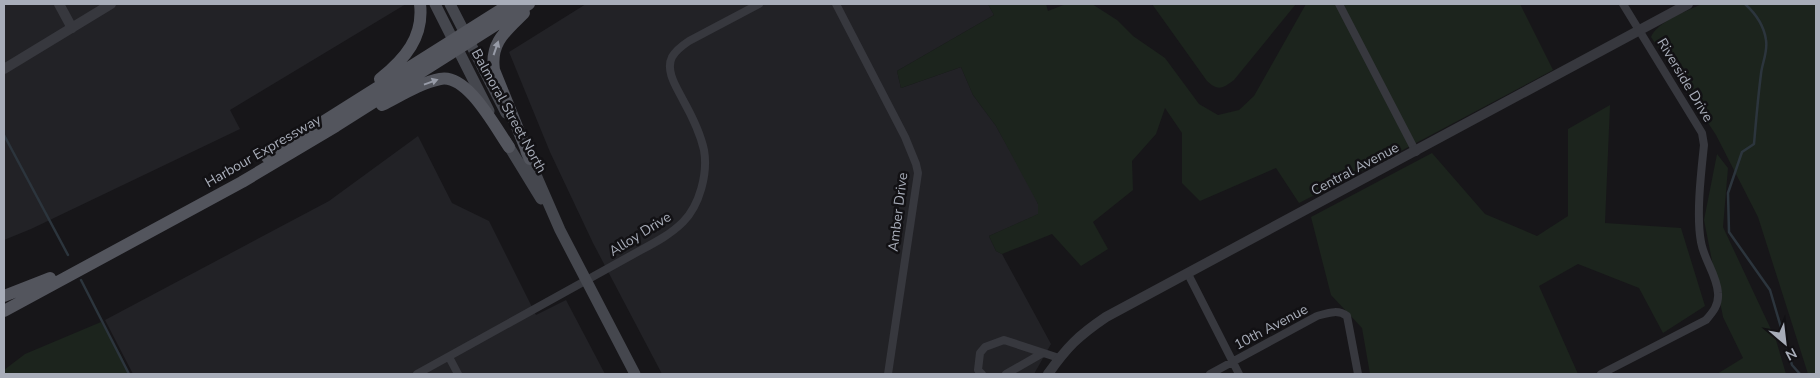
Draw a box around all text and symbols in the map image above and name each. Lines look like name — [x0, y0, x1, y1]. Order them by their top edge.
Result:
street label: Riverside Drive — [1653, 35, 1717, 125]
one-way arrow — [493, 41, 500, 56]
street label: Balmoral Street North — [467, 46, 551, 176]
one-way arrow — [424, 78, 439, 86]
street label: Harbour Expressway — [201, 110, 325, 192]
street label: Central Avenue — [1308, 138, 1402, 200]
street label: Amber Drive — [884, 171, 912, 253]
street label: Alloy Drive — [605, 207, 675, 261]
street label: 10th Avenue — [1231, 300, 1311, 354]
north arrow — [1760, 318, 1810, 368]
text: N — [1782, 343, 1800, 365]

